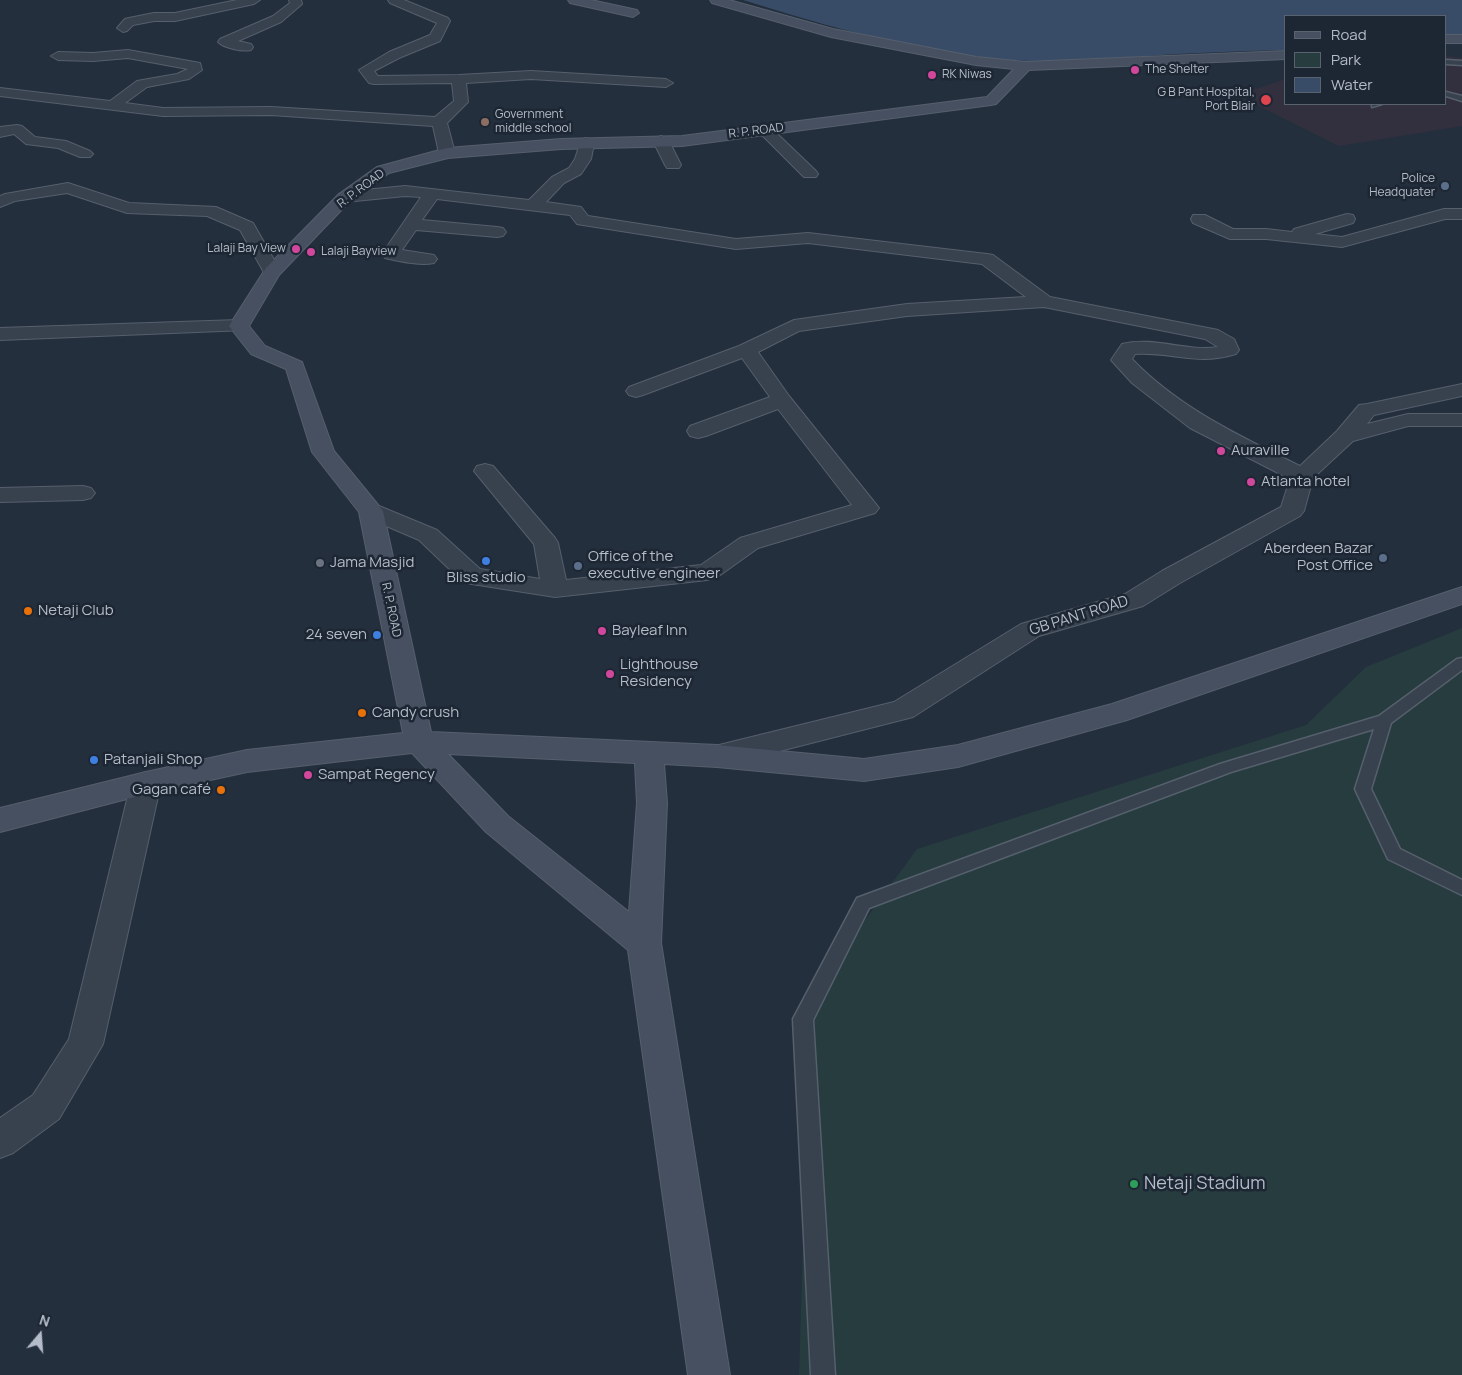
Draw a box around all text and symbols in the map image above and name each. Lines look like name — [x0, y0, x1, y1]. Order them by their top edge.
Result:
legend — [1284, 15, 1447, 105]
text: Road — [1331, 24, 1367, 45]
text: Park — [1331, 49, 1361, 70]
place label: The Shelter — [1145, 63, 1209, 77]
marker: The Shelter — [1129, 64, 1141, 76]
place label: RK Niwas — [942, 68, 992, 82]
marker: RK Niwas — [926, 69, 938, 81]
text: Water — [1331, 74, 1373, 95]
place label: G B Pant Hospital, Port Blair — [1157, 86, 1255, 114]
marker: G B Pant Hospital, Port Blair — [1259, 93, 1273, 107]
place label: Government middle school — [495, 108, 571, 136]
marker: Government middle school — [479, 116, 491, 128]
street label: R. P. ROAD — [728, 120, 784, 142]
street label: R. P. ROAD — [335, 167, 387, 211]
place label: Police Headquater — [1369, 172, 1435, 200]
marker: Police Headquater — [1439, 180, 1451, 192]
place label: Lalaji Bay View — [207, 242, 286, 256]
marker: Lalaji Bay View — [290, 243, 302, 255]
place label: Lalaji Bayview — [321, 245, 396, 259]
marker: Lalaji Bayview — [305, 246, 317, 258]
place label: Auraville — [1231, 442, 1289, 460]
marker: Auraville — [1215, 445, 1227, 457]
place label: Atlanta hotel — [1261, 473, 1350, 491]
marker: Atlanta hotel — [1245, 476, 1257, 488]
place label: Aberdeen Bazar Post Office — [1264, 540, 1373, 575]
place label: Office of the executive engineer — [588, 548, 720, 583]
marker: Aberdeen Bazar Post Office — [1377, 552, 1389, 564]
place label: Jama Masjid — [330, 554, 414, 572]
marker: Bliss studio — [480, 555, 492, 567]
marker: Jama Masjid — [314, 557, 326, 569]
marker: Office of the executive engineer — [572, 560, 584, 572]
place label: Bliss studio — [446, 569, 526, 587]
street label: R. P. ROAD — [378, 581, 404, 639]
street label: GB PANT ROAD — [1027, 592, 1131, 640]
place label: Netaji Club — [38, 602, 114, 620]
marker: Netaji Club — [22, 605, 34, 617]
place label: Bayleaf Inn — [612, 622, 687, 640]
marker: Bayleaf Inn — [596, 625, 608, 637]
place label: 24 seven — [306, 626, 367, 644]
marker: 24 seven — [371, 629, 383, 641]
place label: Lighthouse Residency — [620, 656, 698, 691]
marker: Lighthouse Residency — [604, 668, 616, 680]
place label: Candy crush — [372, 704, 459, 722]
marker: Candy crush — [356, 707, 368, 719]
place label: Patanjali Shop — [104, 751, 202, 769]
marker: Patanjali Shop — [88, 754, 100, 766]
place label: Sampat Regency — [318, 766, 435, 784]
marker: Sampat Regency — [302, 769, 314, 781]
place label: Gagan café — [132, 781, 211, 799]
marker: Gagan café — [215, 784, 227, 796]
place label: Netaji Stadium — [1144, 1173, 1265, 1195]
marker: Netaji Stadium — [1128, 1178, 1140, 1190]
north arrow — [15, 1310, 65, 1360]
text: N — [37, 1310, 53, 1331]

